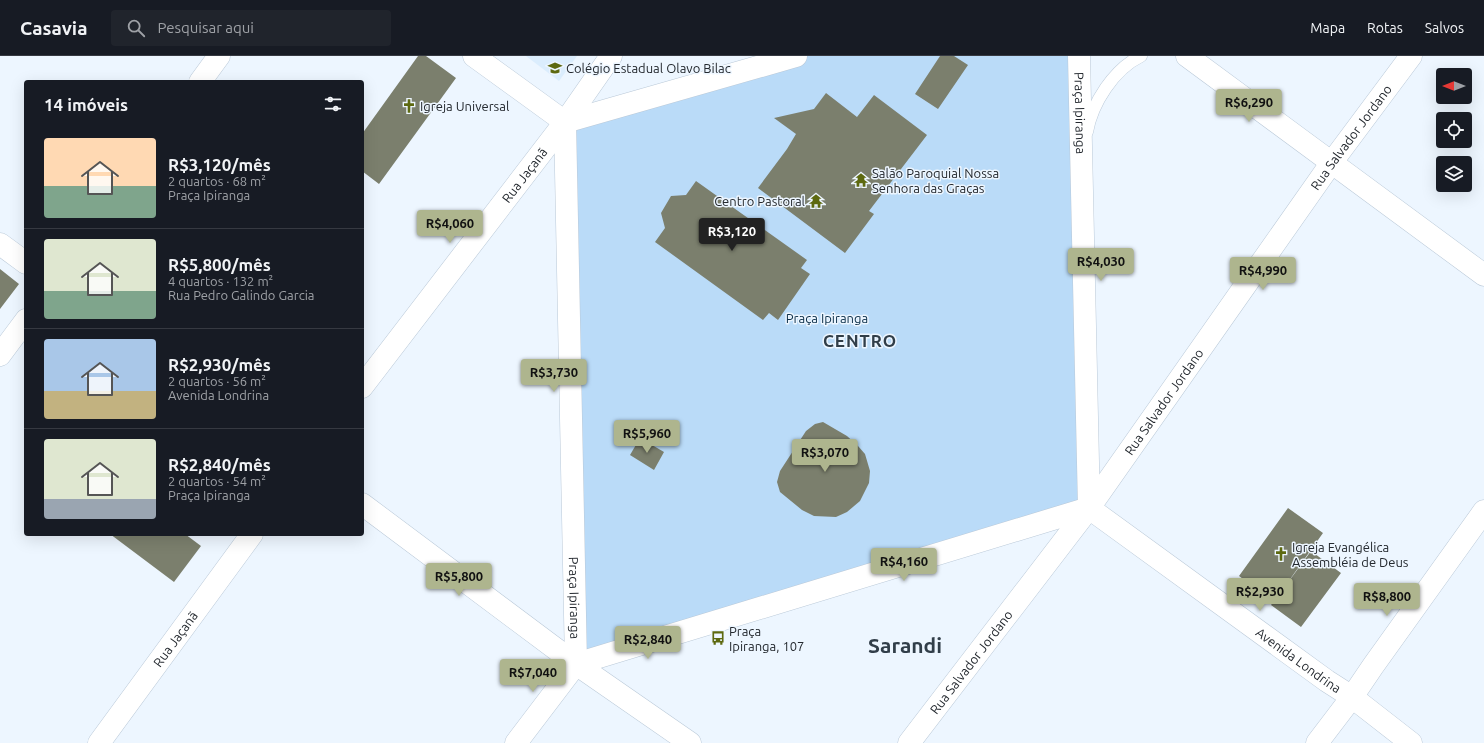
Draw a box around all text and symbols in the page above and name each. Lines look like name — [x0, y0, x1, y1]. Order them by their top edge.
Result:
search box — [111, 10, 391, 46]
text: Casavia — [20, 17, 87, 39]
icon: search — [125, 17, 147, 39]
text: Pesquisar aqui — [157, 19, 254, 36]
text: Mapa — [1310, 20, 1345, 36]
text: Rotas — [1367, 20, 1403, 36]
text: Salvos — [1425, 20, 1464, 36]
school or university icon: Colégio Estadual Olavo Bilac — [547, 60, 563, 76]
place label: Colégio Estadual Olavo Bilac — [566, 61, 731, 75]
north arrow — [1436, 68, 1472, 104]
map controls — [1436, 68, 1472, 192]
street label: Praça Ipiranga — [1072, 72, 1088, 154]
street label: Rua Salvador Jordano — [1308, 82, 1394, 192]
pin: R$6,290 — [1212, 89, 1286, 123]
icon: filters — [322, 93, 344, 115]
text: 14 imóveis — [44, 95, 128, 114]
text: R$6,290 — [1225, 95, 1273, 109]
church icon: Igreja Universal — [401, 98, 417, 114]
place label: Igreja Universal — [420, 99, 510, 113]
button: locate — [1436, 112, 1472, 148]
street label: Rua Jaçanã — [499, 145, 550, 205]
icon: home — [76, 154, 124, 202]
text: R$3,120/mês — [168, 155, 271, 174]
button: layers — [1436, 156, 1472, 192]
place label: Salão Paroquial Nossa Senhora das Graças — [872, 166, 999, 195]
temple icon: Salão Paroquial Nossa Senhora das Graças — [853, 172, 869, 188]
text: 2 quartos · 68 m² — [168, 174, 266, 188]
text: Praça Ipiranga — [168, 188, 250, 202]
temple icon: Centro Pastoral — [808, 193, 824, 209]
place label: Centro Pastoral — [714, 194, 806, 208]
pin: R$4,060 — [413, 210, 487, 244]
text: R$4,060 — [426, 216, 474, 230]
pin: R$3,120 — [695, 218, 769, 252]
text: R$3,120 — [708, 224, 756, 238]
pin: R$4,030 — [1064, 248, 1138, 282]
text: R$4,030 — [1077, 254, 1125, 268]
icon: home — [76, 255, 124, 303]
text: R$5,800/mês — [168, 255, 271, 274]
pin: R$4,990 — [1226, 257, 1300, 291]
text: R$4,990 — [1239, 263, 1287, 277]
text: 4 quartos · 132 m² — [168, 274, 273, 288]
text: Rua Pedro Galindo Garcia — [168, 288, 315, 302]
park label: Praça Ipiranga — [786, 311, 868, 325]
district label: CENTRO — [823, 331, 897, 350]
street label: Rua Salvador Jordano — [1122, 346, 1206, 457]
icon: home — [76, 355, 124, 403]
text: R$2,930/mês — [168, 355, 271, 374]
pin: R$3,730 — [517, 359, 591, 393]
text: R$3,730 — [530, 365, 578, 379]
text: 2 quartos · 56 m² — [168, 374, 266, 388]
text: Avenida Londrina — [168, 388, 269, 402]
pin: R$5,960 — [610, 420, 684, 454]
text: R$5,960 — [623, 426, 671, 440]
pin: R$3,070 — [788, 439, 862, 473]
text: R$3,070 — [801, 445, 849, 459]
icon: home — [76, 455, 124, 503]
text: R$2,840/mês — [168, 455, 271, 474]
text: 2 quartos · 54 m² — [168, 474, 266, 488]
text: Praça Ipiranga — [168, 488, 250, 502]
place label: Igreja Evangélica Assembléia de Deus — [1292, 540, 1409, 569]
church icon: Igreja Evangélica Assembléia de Deus — [1273, 546, 1289, 562]
pin: R$4,160 — [867, 548, 941, 582]
text: R$4,160 — [880, 554, 928, 568]
street label: Praça Ipiranga — [567, 557, 582, 639]
pin: R$5,800 — [422, 563, 496, 597]
text: R$5,800 — [435, 569, 483, 583]
pin: R$2,930 — [1223, 578, 1297, 612]
pin: R$8,800 — [1350, 583, 1424, 617]
text: R$2,930 — [1236, 584, 1284, 598]
text: R$8,800 — [1363, 589, 1411, 603]
street label: Rua Jaçanã — [150, 608, 200, 669]
street label: Rua Salvador Jordano — [927, 608, 1015, 717]
place label: Praça Ipiranga, 107 — [729, 624, 804, 654]
street label: Avenida Londrina — [1253, 625, 1344, 695]
pin: R$2,840 — [611, 626, 685, 660]
bus stop icon: Praça Ipiranga, 107 — [710, 630, 726, 646]
text: R$2,840 — [624, 632, 672, 646]
district label: Sarandi — [868, 633, 942, 657]
pin: R$7,040 — [496, 659, 570, 693]
text: R$7,040 — [509, 665, 557, 679]

